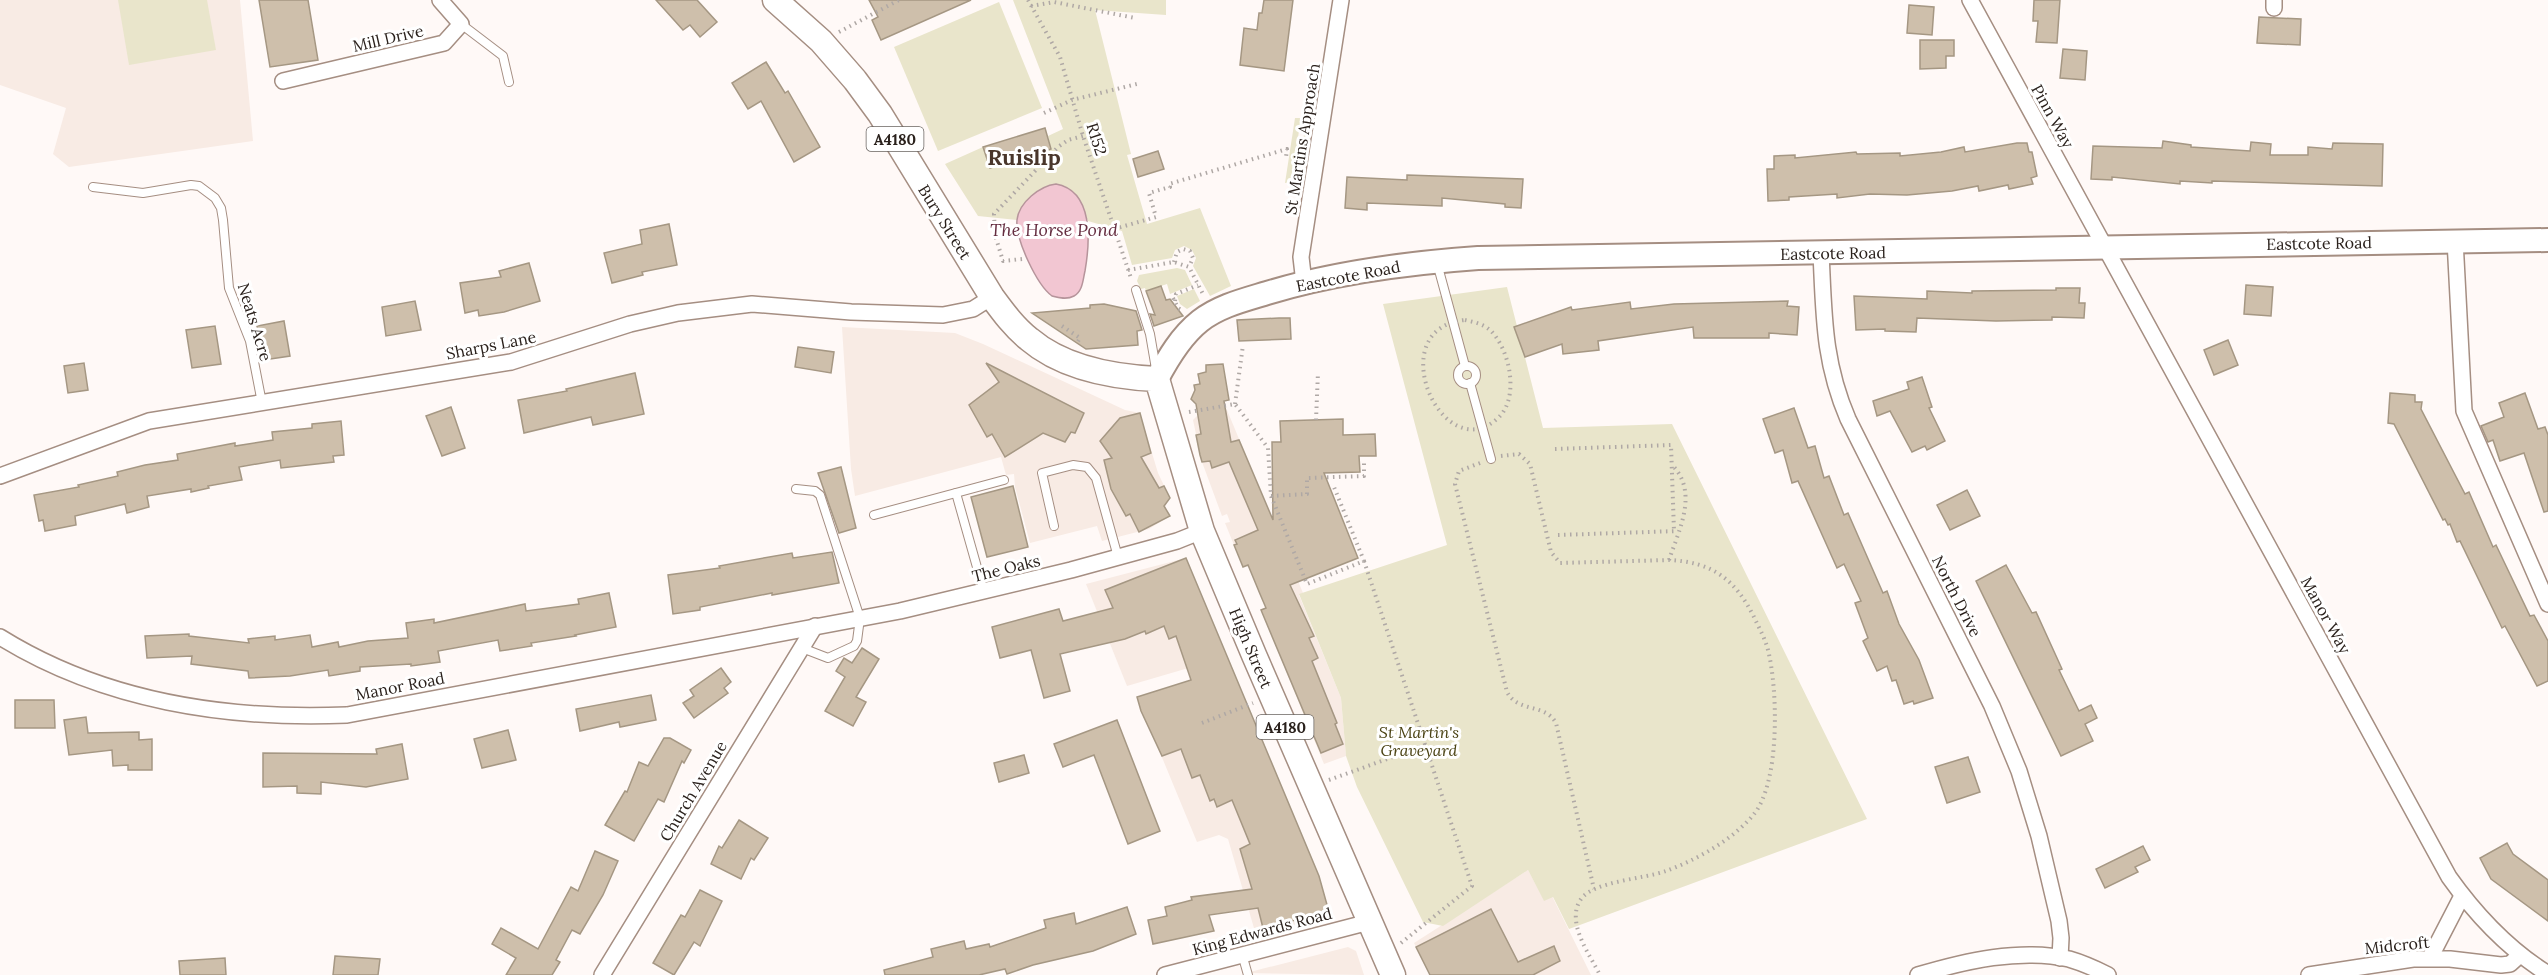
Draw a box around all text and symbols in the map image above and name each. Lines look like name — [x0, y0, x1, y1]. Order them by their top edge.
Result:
street label: Mill Drive — [351, 20, 426, 56]
street label: St Martins Approach — [1280, 61, 1324, 216]
street label: Pinn Way — [2027, 81, 2079, 152]
street label: R152 — [1082, 120, 1112, 158]
road number: A4180 — [866, 127, 924, 151]
district label: Ruislip — [987, 143, 1061, 171]
street label: Bury Street — [914, 181, 976, 264]
water label: The Horse Pond — [990, 218, 1118, 241]
street label: Eastcote Road — [2266, 232, 2372, 254]
street label: Eastcote Road — [1780, 242, 1886, 264]
street label: Eastcote Road — [1294, 256, 1402, 296]
street label: Neats Acre — [234, 281, 276, 364]
street label: Sharps Lane — [444, 326, 538, 364]
street label: The Oaks — [970, 550, 1042, 586]
street label: North Drive — [1928, 552, 1986, 640]
street label: Manor Way — [2297, 573, 2356, 657]
street label: High Street — [1225, 605, 1277, 692]
street label: Manor Road — [354, 667, 447, 704]
road number: A4180 — [1256, 715, 1314, 739]
park label: St Martin's Graveyard — [1379, 722, 1459, 760]
street label: Church Avenue — [655, 737, 731, 845]
street label: King Edwards Road — [1190, 903, 1334, 959]
street label: Midcroft — [2364, 932, 2431, 958]

